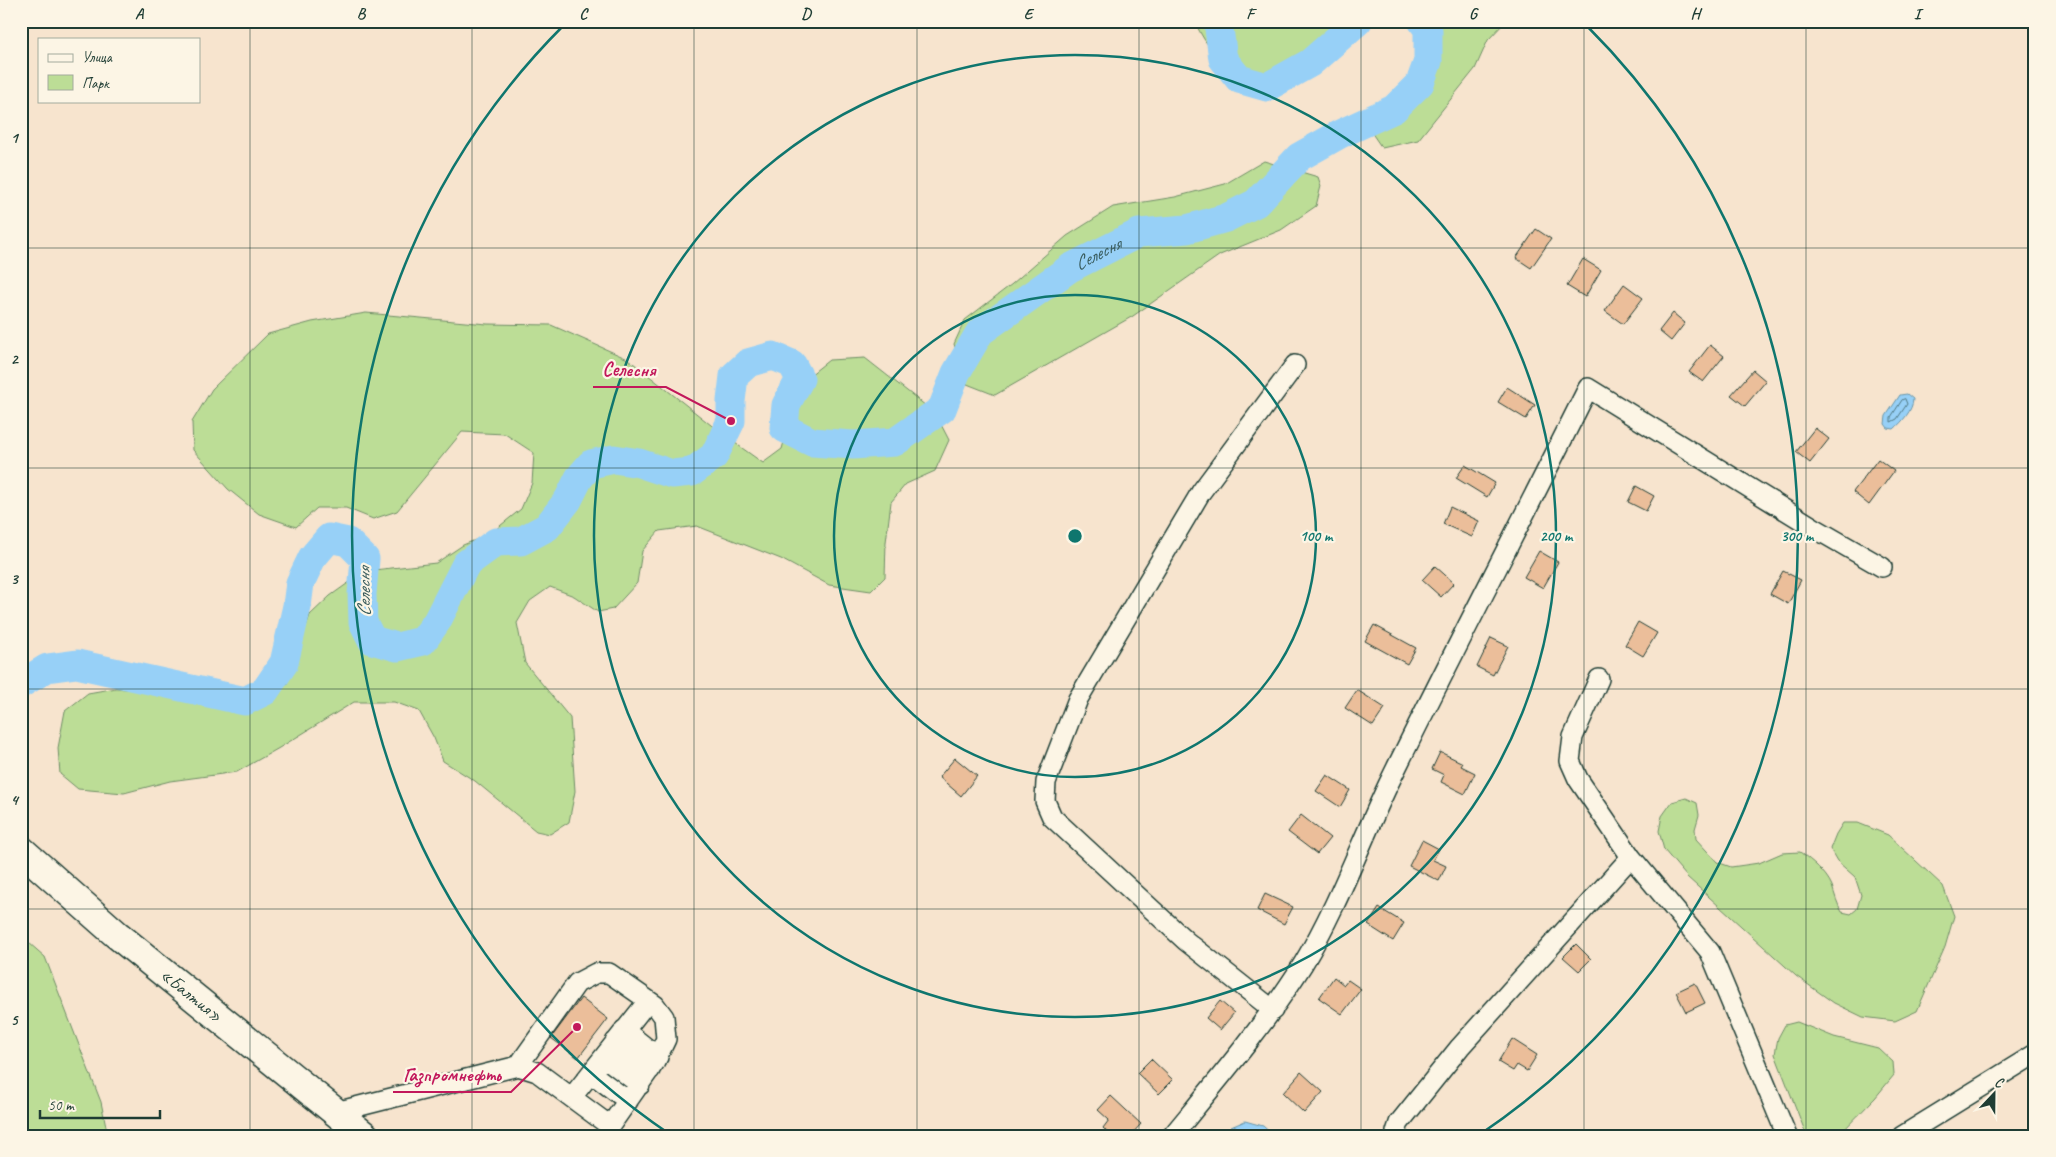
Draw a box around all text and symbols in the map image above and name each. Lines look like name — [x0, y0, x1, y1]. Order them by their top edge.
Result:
text: A — [135, 4, 145, 24]
text: B — [357, 4, 367, 24]
text: C — [579, 4, 589, 24]
text: D — [801, 4, 812, 24]
text: E — [1024, 4, 1035, 24]
text: F — [1246, 4, 1257, 24]
text: G — [1469, 4, 1479, 24]
text: H — [1690, 4, 1702, 24]
text: I — [1914, 4, 1924, 24]
legend — [38, 38, 200, 102]
text: Улица — [82, 48, 113, 67]
text: Парк — [82, 74, 110, 93]
text: 1 — [10, 128, 19, 148]
water label: Селесня — [1070, 231, 1128, 276]
text: 2 — [10, 349, 19, 369]
callout: Селесня — [593, 353, 666, 387]
text: Селесня — [602, 358, 657, 382]
centre of rings — [1066, 527, 1084, 545]
text: 100 m — [1300, 527, 1334, 546]
text: 200 m — [1540, 527, 1574, 546]
text: 300 m — [1781, 527, 1815, 546]
water label: Селесня — [352, 564, 376, 617]
text: 3 — [10, 569, 19, 589]
text: 4 — [10, 790, 19, 810]
street label: «Балтия» — [156, 964, 227, 1027]
text: 5 — [11, 1010, 20, 1030]
callout: Газпромнефть — [393, 1058, 511, 1092]
text: Газпромнефть — [403, 1063, 502, 1088]
north arrow — [1968, 1070, 2018, 1120]
text: С — [1992, 1073, 2007, 1092]
scale bar — [40, 1087, 160, 1119]
text: 50 m — [48, 1096, 75, 1115]

